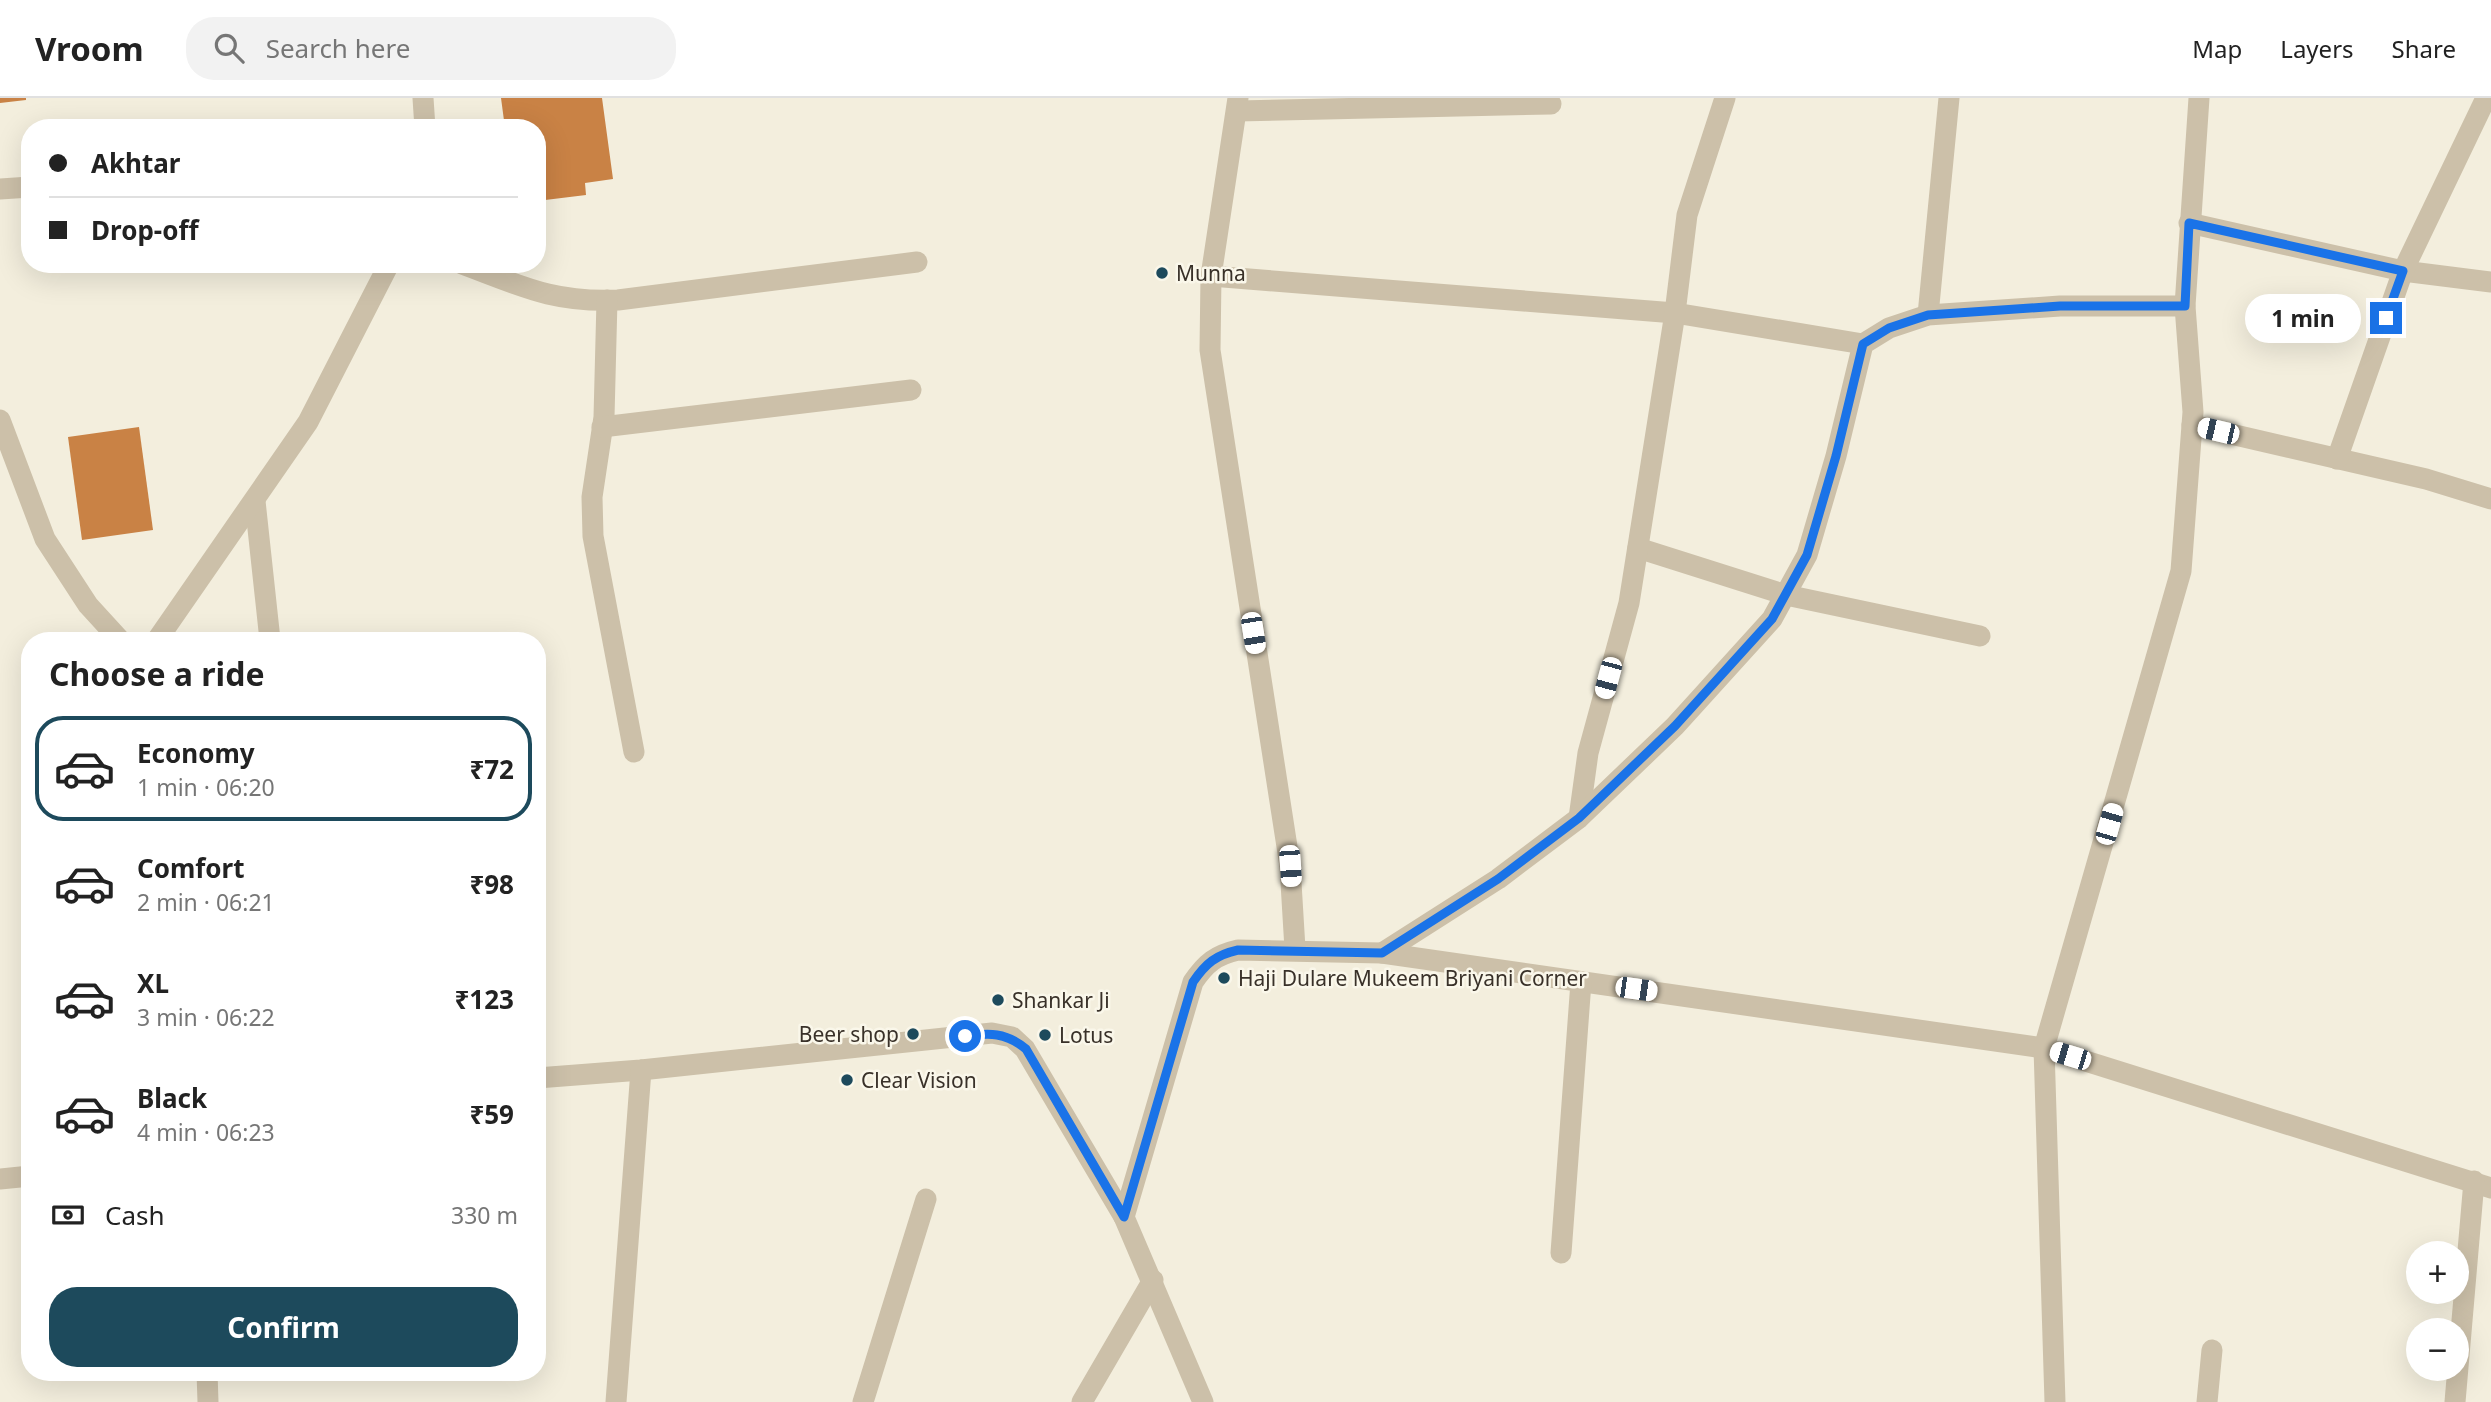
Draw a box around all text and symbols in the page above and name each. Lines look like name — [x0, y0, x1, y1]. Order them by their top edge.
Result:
search box — [186, 17, 676, 80]
text: Vroom — [35, 26, 144, 71]
icon: search — [210, 29, 248, 67]
text: Search here — [266, 30, 410, 66]
text: Map — [2192, 32, 2242, 65]
text: Layers — [2280, 32, 2354, 65]
text: Share — [2392, 32, 2456, 65]
text: Akhtar — [91, 145, 181, 181]
text: Drop-off — [91, 212, 198, 248]
place label: Munna — [1176, 259, 1246, 287]
marker: Munna — [1154, 265, 1170, 281]
callout: 1 min — [2246, 294, 2362, 342]
text: 1 min — [2271, 302, 2335, 334]
route end — [2370, 302, 2402, 334]
car — [2196, 416, 2241, 446]
car — [1240, 611, 1267, 655]
text: Choose a ride — [49, 652, 265, 695]
car — [1593, 655, 1624, 701]
text: Economy — [137, 735, 255, 771]
icon: car — [53, 737, 116, 800]
text: ₹72 — [469, 751, 514, 787]
text: 1 min · 06:20 — [137, 771, 275, 803]
car — [2094, 801, 2125, 847]
car — [1279, 844, 1302, 888]
text: Comfort — [137, 850, 245, 886]
icon: car — [53, 852, 116, 915]
text: ₹98 — [469, 866, 514, 902]
text: 2 min · 06:21 — [137, 886, 275, 918]
place label: Haji Dulare Mukeem Briyani Corner — [1238, 964, 1587, 992]
text: XL — [137, 965, 169, 1001]
icon: car — [53, 967, 116, 1030]
marker: Haji Dulare Mukeem Briyani Corner — [1216, 970, 1232, 986]
car — [1614, 976, 1659, 1002]
text: ₹123 — [455, 981, 514, 1017]
place label: Shankar Ji — [1012, 986, 1110, 1014]
marker: Shankar Ji — [990, 992, 1006, 1008]
text: 3 min · 06:22 — [137, 1001, 275, 1033]
place label: Beer shop — [799, 1020, 899, 1048]
route start — [949, 1020, 981, 1052]
place label: Lotus — [1059, 1021, 1113, 1049]
marker: Beer shop — [905, 1026, 921, 1042]
marker: Lotus — [1037, 1027, 1053, 1043]
car — [2047, 1040, 2094, 1072]
place label: Clear Vision — [861, 1066, 977, 1094]
marker: Clear Vision — [839, 1072, 855, 1088]
text: Black — [137, 1080, 207, 1116]
icon: car — [53, 1082, 116, 1145]
text: ₹59 — [469, 1096, 514, 1132]
text: 4 min · 06:23 — [137, 1116, 275, 1148]
icon: cash — [49, 1196, 87, 1234]
text: Cash — [105, 1197, 165, 1233]
text: 330 m — [451, 1199, 518, 1231]
map controls — [2406, 1241, 2469, 1381]
button: + — [2406, 1241, 2469, 1304]
button: Confirm — [49, 1287, 518, 1367]
button: − — [2406, 1318, 2469, 1381]

